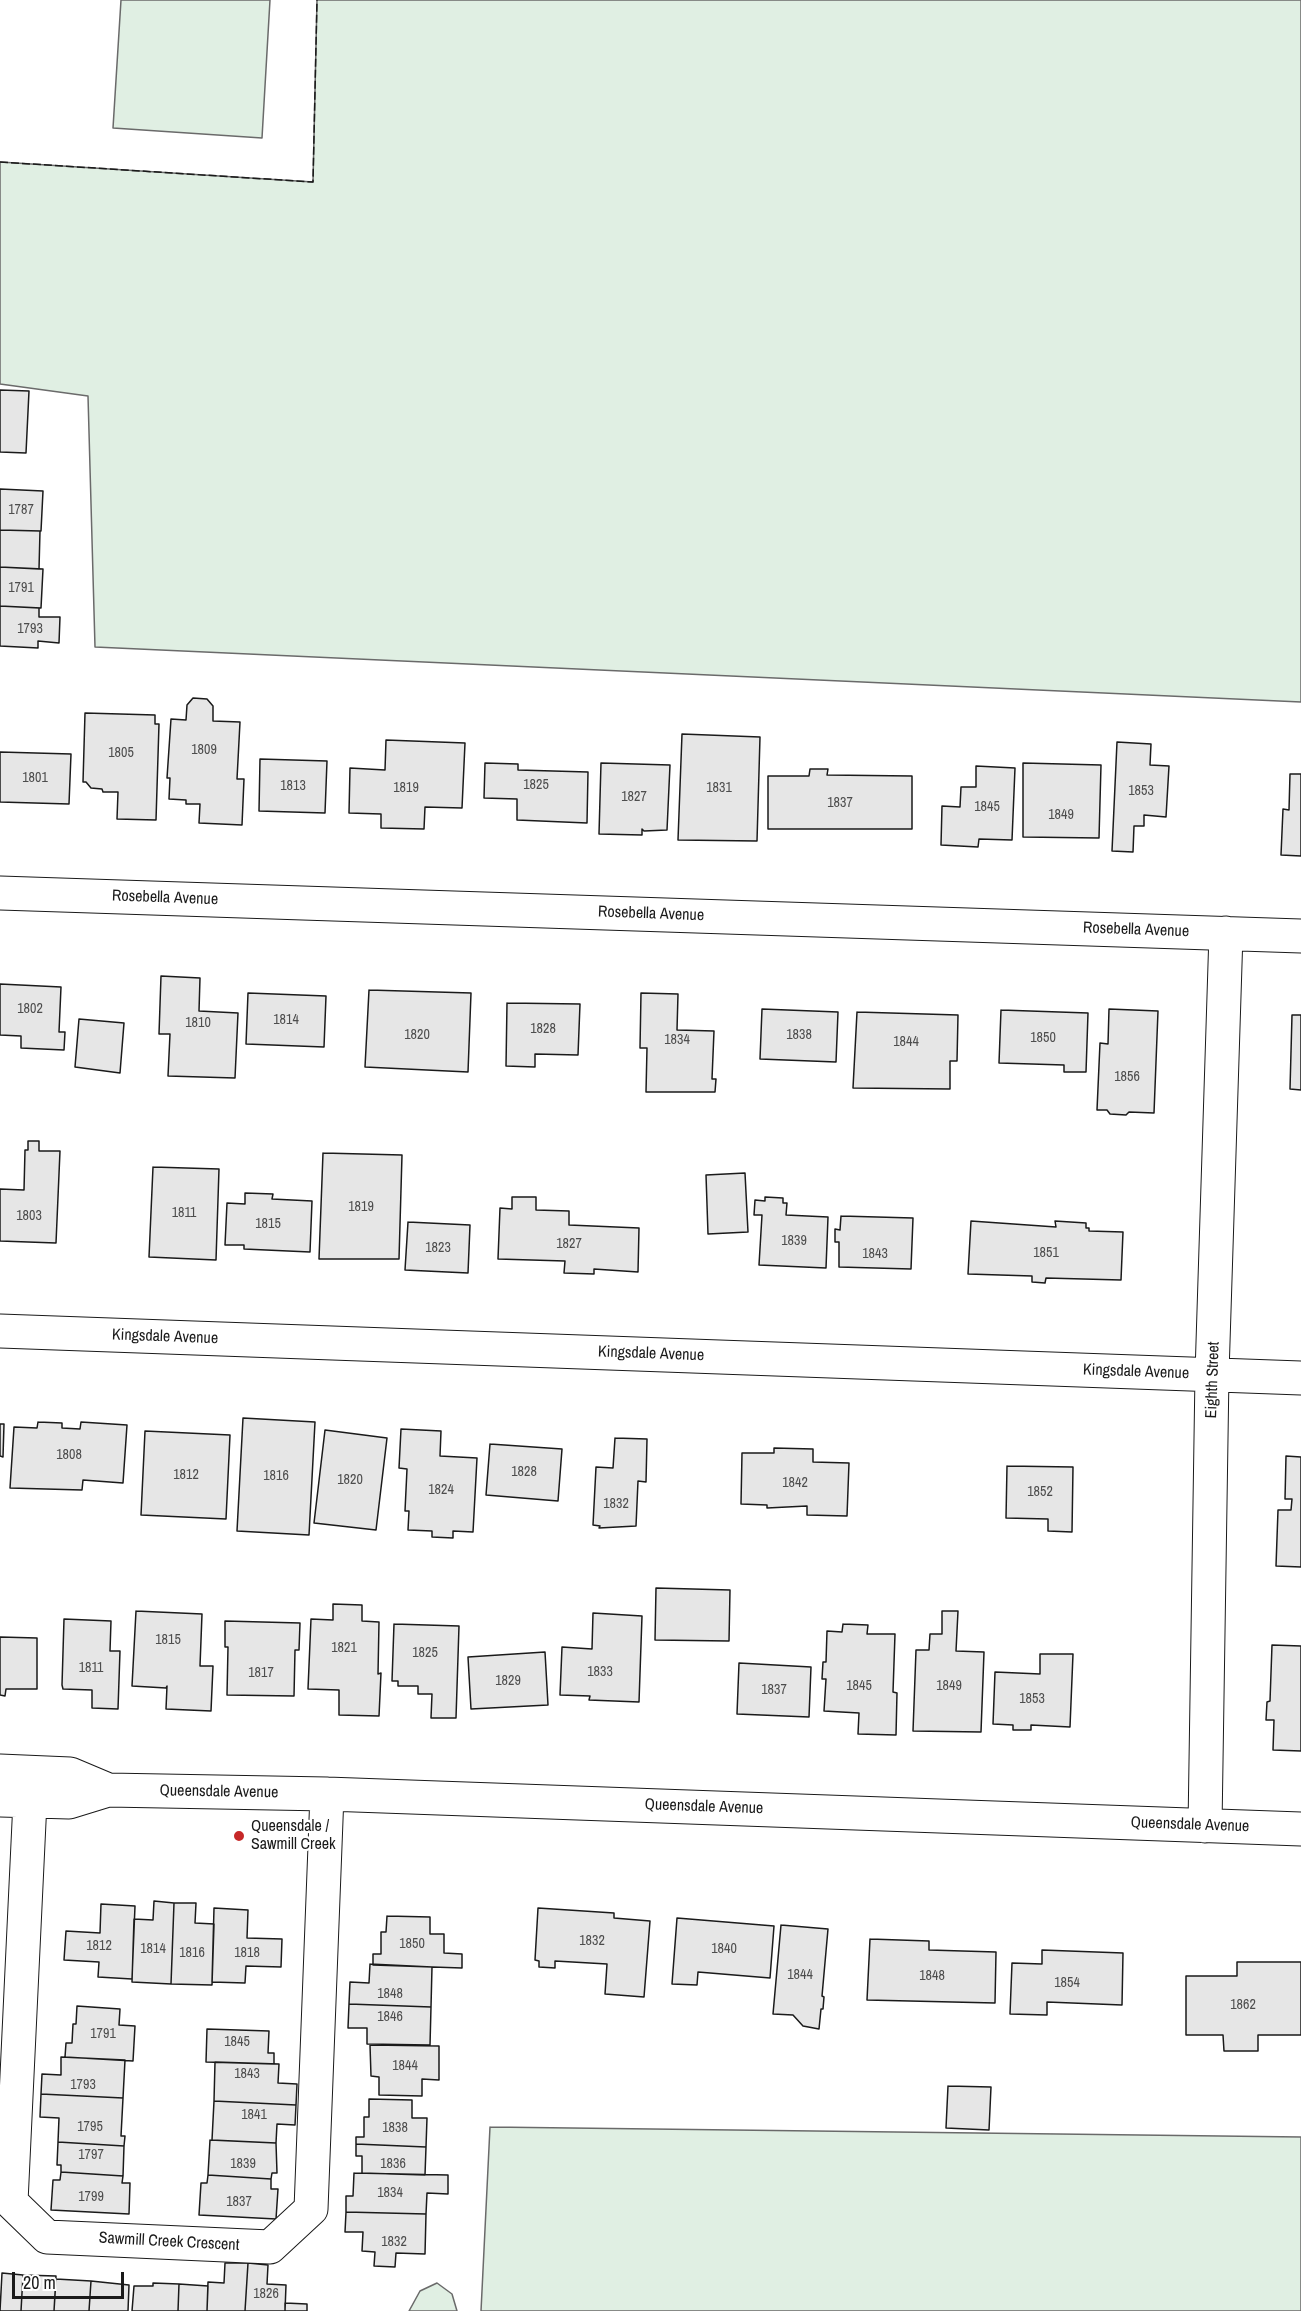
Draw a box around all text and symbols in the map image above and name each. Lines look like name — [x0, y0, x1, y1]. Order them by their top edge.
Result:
house number: 1787 — [8, 502, 34, 518]
house number: 1791 — [8, 580, 34, 596]
house number: 1793 — [17, 621, 43, 637]
house number: 1809 — [191, 742, 217, 758]
house number: 1805 — [108, 745, 134, 761]
house number: 1801 — [22, 770, 48, 786]
house number: 1825 — [523, 777, 549, 793]
house number: 1813 — [280, 778, 306, 794]
house number: 1819 — [393, 780, 419, 796]
house number: 1831 — [706, 780, 732, 796]
house number: 1853 — [1128, 783, 1154, 799]
house number: 1827 — [621, 789, 647, 805]
house number: 1837 — [827, 795, 853, 811]
house number: 1845 — [974, 799, 1000, 815]
house number: 1849 — [1048, 807, 1074, 823]
street label: Rosebella Avenue — [112, 887, 218, 909]
street label: Rosebella Avenue — [598, 903, 704, 925]
street label: Rosebella Avenue — [1083, 919, 1189, 941]
house number: 1802 — [17, 1001, 43, 1017]
house number: 1814 — [273, 1012, 299, 1028]
house number: 1810 — [185, 1015, 211, 1031]
house number: 1828 — [530, 1021, 556, 1037]
house number: 1820 — [404, 1027, 430, 1043]
house number: 1838 — [786, 1027, 812, 1043]
house number: 1850 — [1030, 1030, 1056, 1046]
house number: 1834 — [664, 1032, 690, 1048]
house number: 1844 — [893, 1034, 919, 1050]
house number: 1856 — [1114, 1069, 1140, 1085]
house number: 1819 — [348, 1199, 374, 1215]
house number: 1811 — [172, 1205, 196, 1221]
house number: 1803 — [16, 1208, 42, 1224]
house number: 1815 — [255, 1216, 281, 1232]
house number: 1839 — [781, 1233, 807, 1249]
house number: 1827 — [556, 1236, 582, 1252]
house number: 1823 — [425, 1240, 451, 1256]
house number: 1851 — [1033, 1245, 1059, 1261]
house number: 1843 — [862, 1246, 888, 1262]
street label: Kingsdale Avenue — [112, 1326, 218, 1348]
street label: Eighth Street — [1202, 1341, 1224, 1419]
street label: Kingsdale Avenue — [598, 1343, 704, 1365]
street label: Kingsdale Avenue — [1083, 1361, 1189, 1383]
house number: 1808 — [56, 1447, 82, 1463]
house number: 1828 — [511, 1464, 537, 1480]
house number: 1812 — [173, 1467, 199, 1483]
house number: 1816 — [263, 1468, 289, 1484]
house number: 1820 — [337, 1472, 363, 1488]
house number: 1842 — [782, 1475, 808, 1491]
house number: 1824 — [428, 1482, 454, 1498]
house number: 1852 — [1027, 1484, 1053, 1500]
house number: 1832 — [603, 1496, 629, 1512]
house number: 1815 — [155, 1632, 181, 1648]
house number: 1821 — [331, 1640, 357, 1656]
house number: 1825 — [412, 1645, 438, 1661]
house number: 1811 — [79, 1660, 103, 1676]
house number: 1833 — [587, 1664, 613, 1680]
house number: 1817 — [248, 1665, 274, 1681]
house number: 1829 — [495, 1673, 521, 1689]
house number: 1845 — [846, 1678, 872, 1694]
house number: 1849 — [936, 1678, 962, 1694]
house number: 1837 — [761, 1682, 787, 1698]
house number: 1853 — [1019, 1691, 1045, 1707]
street label: Queensdale Avenue — [160, 1781, 278, 1803]
street label: Queensdale Avenue — [644, 1795, 764, 1819]
street label: Queensdale Avenue — [1130, 1813, 1250, 1837]
place label: Queensdale / Sawmill Creek — [251, 1817, 336, 1855]
marker: Queensdale / Sawmill Creek — [232, 1829, 246, 1843]
house number: 1832 — [579, 1933, 605, 1949]
house number: 1850 — [399, 1936, 425, 1952]
house number: 1812 — [86, 1938, 112, 1954]
house number: 1814 — [140, 1941, 166, 1957]
house number: 1840 — [711, 1941, 737, 1957]
house number: 1816 — [179, 1945, 205, 1961]
house number: 1818 — [234, 1945, 260, 1961]
house number: 1844 — [787, 1967, 813, 1983]
house number: 1848 — [919, 1968, 945, 1984]
house number: 1854 — [1054, 1975, 1080, 1991]
house number: 1848 — [377, 1986, 403, 2002]
house number: 1862 — [1230, 1997, 1256, 2013]
house number: 1846 — [377, 2009, 403, 2025]
house number: 1791 — [90, 2026, 116, 2042]
house number: 1845 — [224, 2034, 250, 2050]
house number: 1844 — [392, 2058, 418, 2074]
house number: 1843 — [234, 2066, 260, 2082]
house number: 1793 — [70, 2077, 96, 2093]
house number: 1841 — [241, 2107, 267, 2123]
house number: 1795 — [77, 2119, 103, 2135]
house number: 1838 — [382, 2120, 408, 2136]
house number: 1797 — [78, 2147, 104, 2163]
house number: 1839 — [230, 2156, 256, 2172]
house number: 1836 — [380, 2156, 406, 2172]
house number: 1834 — [377, 2185, 403, 2201]
house number: 1799 — [78, 2189, 104, 2205]
house number: 1837 — [226, 2194, 252, 2210]
street label: Sawmill Creek Crescent — [98, 2229, 240, 2255]
house number: 1832 — [381, 2234, 407, 2250]
scale bar — [15, 2260, 128, 2298]
text: 20 m — [23, 2270, 56, 2295]
house number: 1826 — [253, 2286, 279, 2302]

